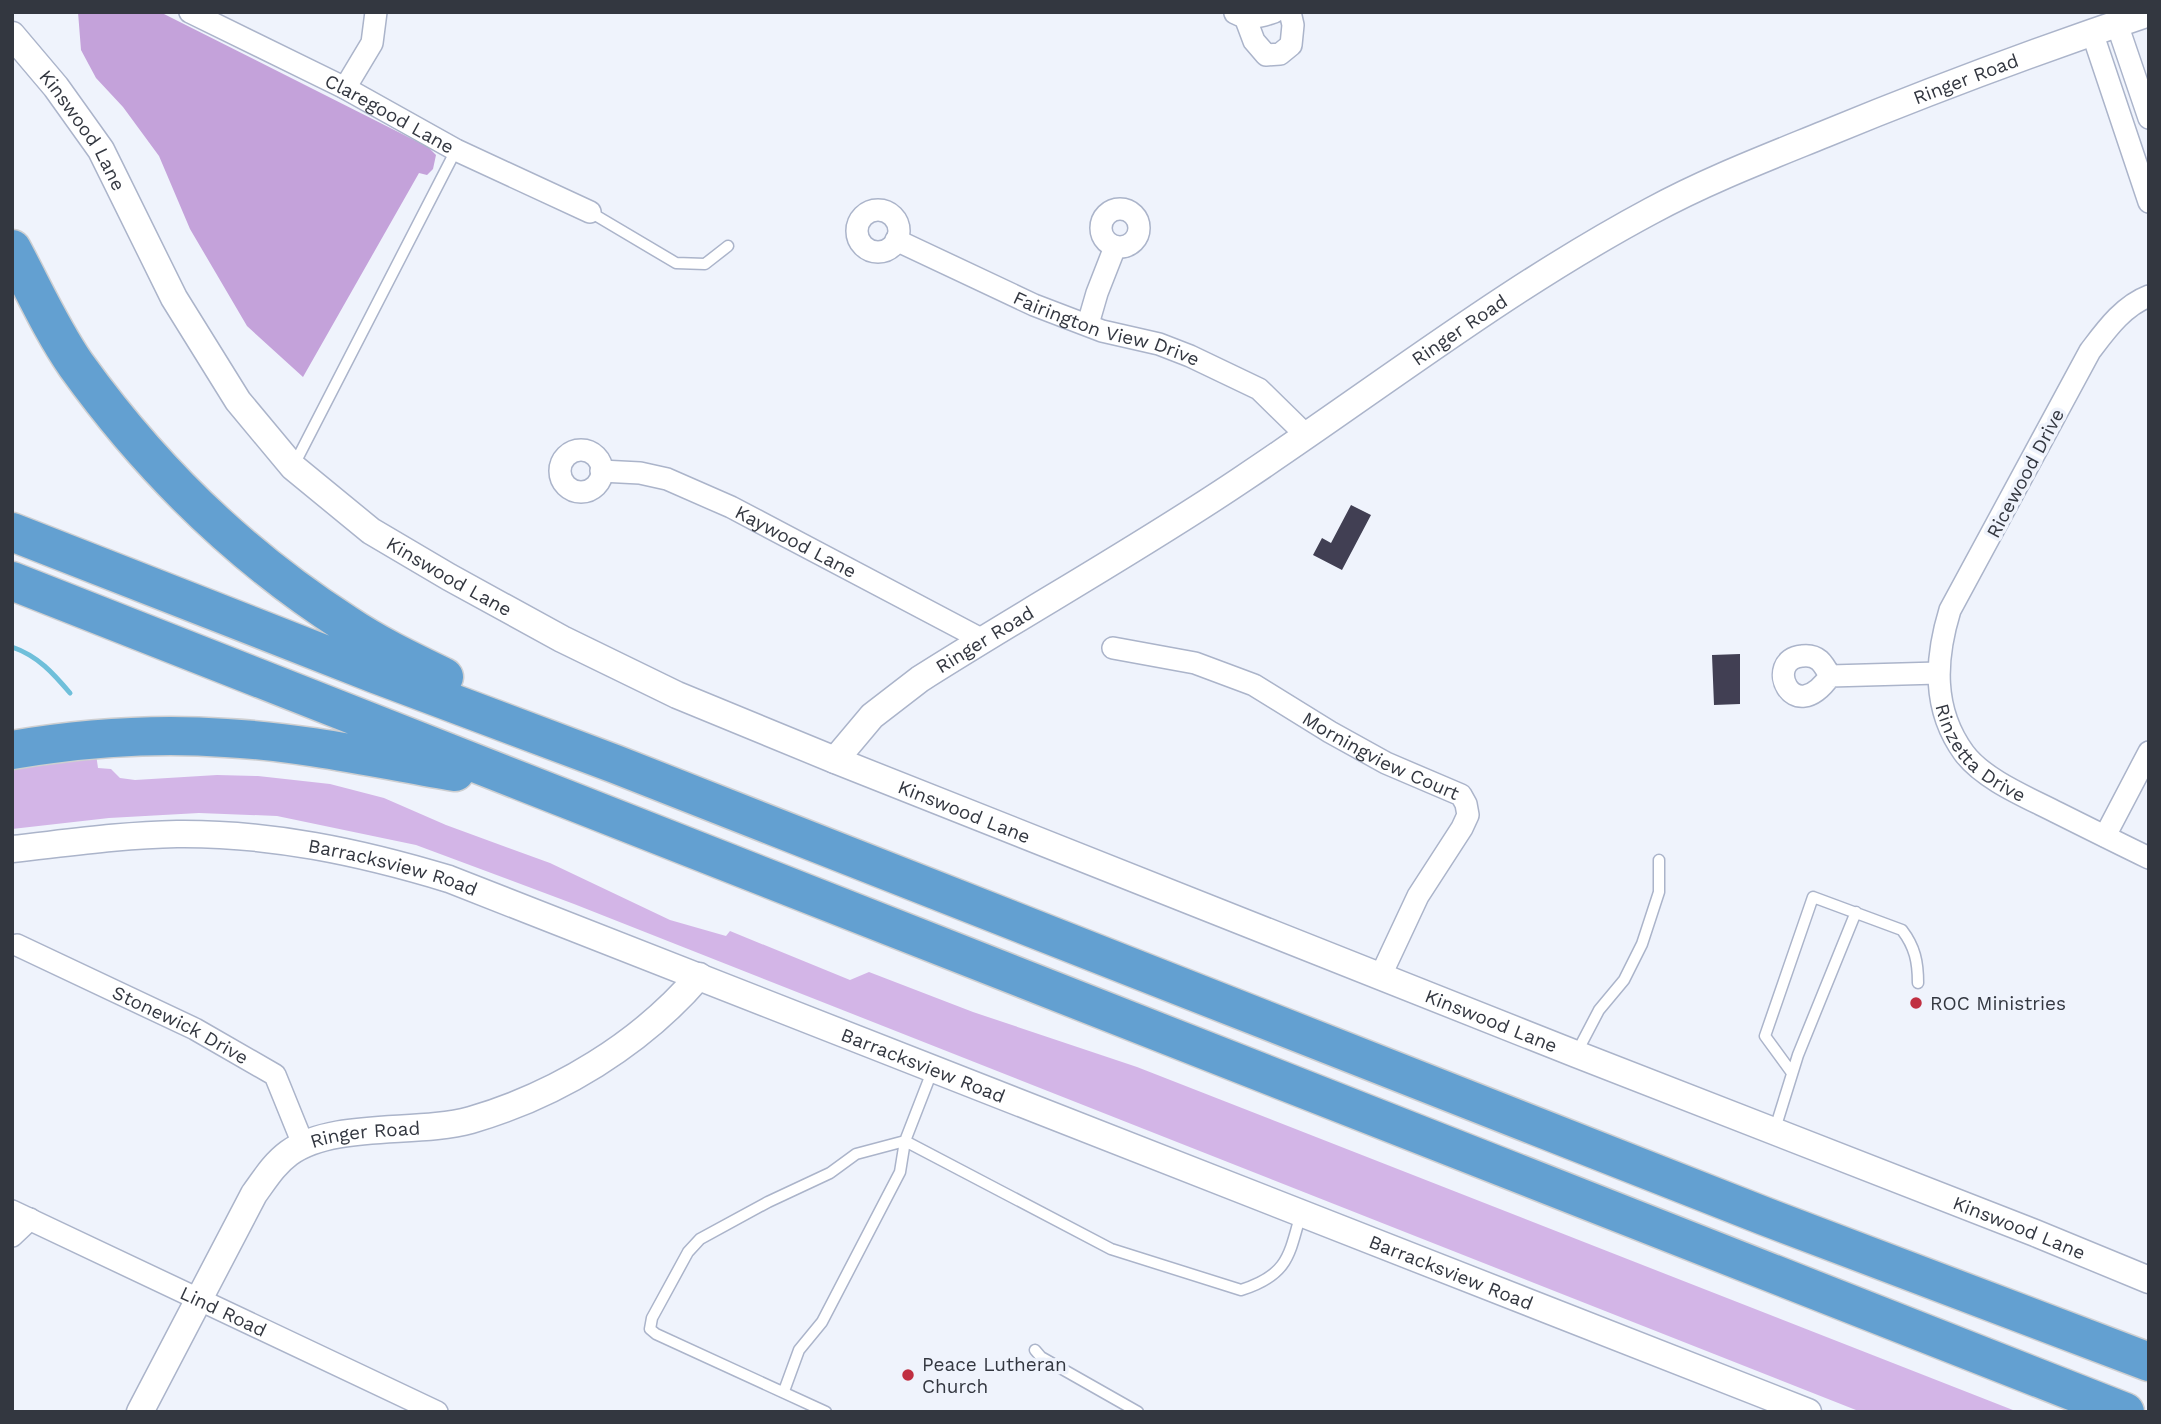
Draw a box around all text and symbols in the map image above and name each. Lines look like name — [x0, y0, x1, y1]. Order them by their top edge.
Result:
street label: Ringer Road — [1910, 49, 2022, 110]
street label: Kinswood Lane — [34, 65, 130, 194]
street label: Claregood Lane — [321, 69, 458, 159]
street label: Fairington View Drive — [1010, 286, 1204, 371]
street label: Ringer Road — [1407, 289, 1512, 371]
street label: Ricewood Drive — [1982, 405, 2069, 542]
street label: Kaywood Lane — [731, 500, 860, 583]
street label: Kinswood Lane — [382, 532, 516, 621]
street label: Ringer Road — [932, 601, 1038, 678]
street label: Rinzetta Drive — [1930, 701, 2030, 807]
street label: Morningview Court — [1298, 707, 1463, 805]
street label: Kinswood Lane — [895, 775, 1034, 848]
street label: Barracksview Road — [306, 834, 481, 901]
street label: Stonewick Drive — [109, 981, 253, 1069]
street label: Kinswood Lane — [1422, 984, 1561, 1057]
place label: ROC Ministries — [1930, 992, 2066, 1015]
marker: ROC Ministries — [1908, 995, 1924, 1011]
street label: Barracksview Road — [838, 1023, 1008, 1108]
street label: Ringer Road — [307, 1116, 421, 1153]
street label: Kinswood Lane — [1950, 1191, 2089, 1264]
street label: Barracksview Road — [1366, 1230, 1536, 1315]
street label: Lind Road — [176, 1281, 270, 1342]
place label: Peace Lutheran Church — [922, 1353, 1067, 1398]
marker: Peace Lutheran Church — [900, 1367, 916, 1383]

